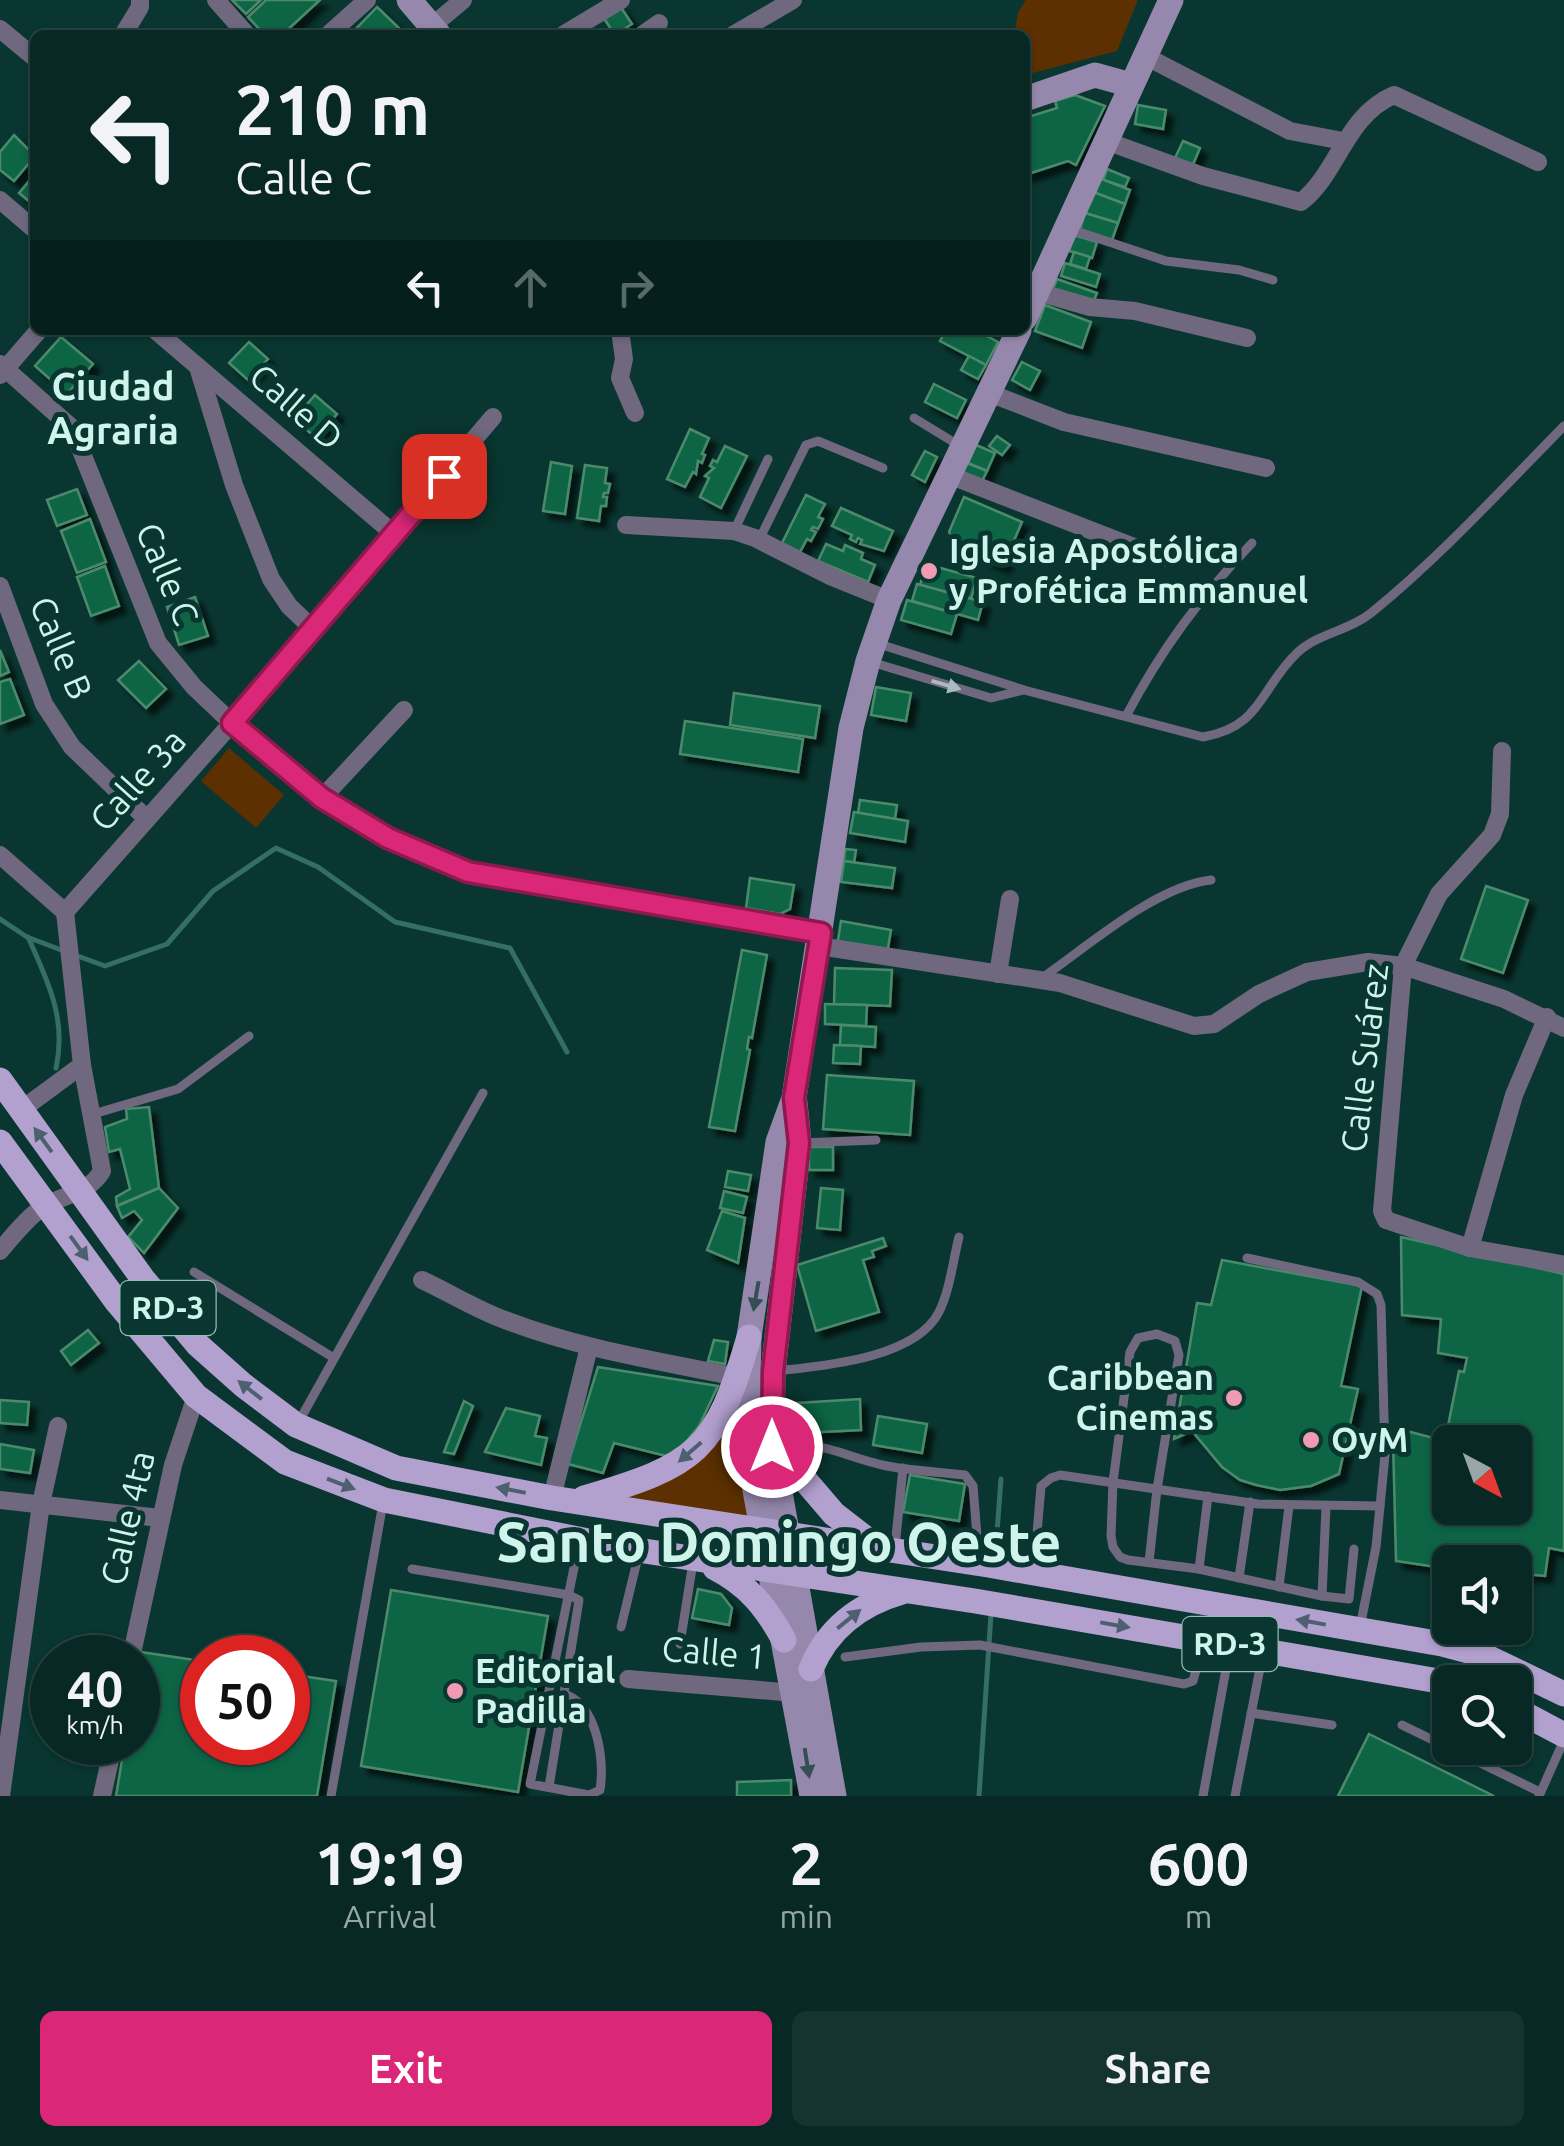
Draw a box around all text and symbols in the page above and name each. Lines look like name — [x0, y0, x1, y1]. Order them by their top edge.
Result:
icon: left — [70, 70, 200, 200]
text: 210 m — [235, 70, 430, 148]
text: Calle C — [235, 152, 372, 203]
icon: left — [398, 260, 453, 315]
icon: ahead — [503, 260, 558, 315]
icon: right — [608, 260, 663, 315]
street label: Calle D — [242, 355, 351, 457]
district label: Ciudad Agraria — [47, 365, 179, 451]
pin — [402, 434, 487, 519]
icon: arrive — [417, 449, 472, 504]
street label: Calle C — [129, 517, 207, 630]
place label: Iglesia Apostólica y Profética Emmanuel — [949, 530, 1308, 610]
marker: Iglesia Apostólica y Profética Emmanuel — [918, 560, 940, 582]
street label: Calle B — [23, 590, 101, 705]
one-way arrow — [931, 678, 961, 693]
street label: Calle 3a — [81, 720, 193, 838]
street label: Calle Suárez — [1333, 961, 1395, 1155]
one-way arrow — [34, 1127, 53, 1154]
one-way arrow — [69, 1235, 88, 1262]
road number: RD-3 — [120, 1281, 216, 1335]
one-way arrow — [748, 1281, 763, 1312]
place label: Caribbean Cinemas — [1047, 1357, 1214, 1437]
one-way arrow — [237, 1379, 263, 1400]
marker: Caribbean Cinemas — [1223, 1387, 1245, 1409]
position arrow — [720, 1395, 824, 1499]
place label: OyM — [1331, 1419, 1408, 1459]
north arrow — [1432, 1425, 1532, 1525]
map controls — [1432, 1425, 1532, 1765]
marker: OyM — [1300, 1429, 1322, 1451]
one-way arrow — [678, 1441, 703, 1463]
street label: Calle 4ta — [92, 1447, 162, 1589]
one-way arrow — [327, 1476, 357, 1492]
one-way arrow — [496, 1481, 527, 1497]
district label: Santo Domingo Oeste — [497, 1511, 1061, 1572]
button: sound — [1432, 1545, 1532, 1645]
one-way arrow — [836, 1609, 861, 1630]
one-way arrow — [1295, 1614, 1327, 1629]
road number: RD-3 — [1182, 1617, 1278, 1671]
one-way arrow — [1100, 1618, 1132, 1633]
street label: Calle 1 — [660, 1628, 768, 1676]
speed limit sign: 50 — [180, 1635, 310, 1765]
place label: Editorial Padilla — [475, 1650, 615, 1730]
text: 40 — [67, 1660, 123, 1716]
button: search — [1432, 1665, 1532, 1765]
marker: Editorial Padilla — [444, 1680, 466, 1702]
text: km/h — [66, 1711, 124, 1739]
one-way arrow — [800, 1748, 815, 1779]
text: 19:19 — [315, 1829, 465, 1896]
text: 2 — [789, 1829, 823, 1896]
text: 600 — [1148, 1829, 1249, 1896]
text: Arrival — [343, 1898, 436, 1934]
text: min — [779, 1898, 833, 1934]
text: m — [1185, 1898, 1212, 1934]
button: Exit — [40, 2011, 772, 2126]
button: Share — [792, 2011, 1524, 2126]

